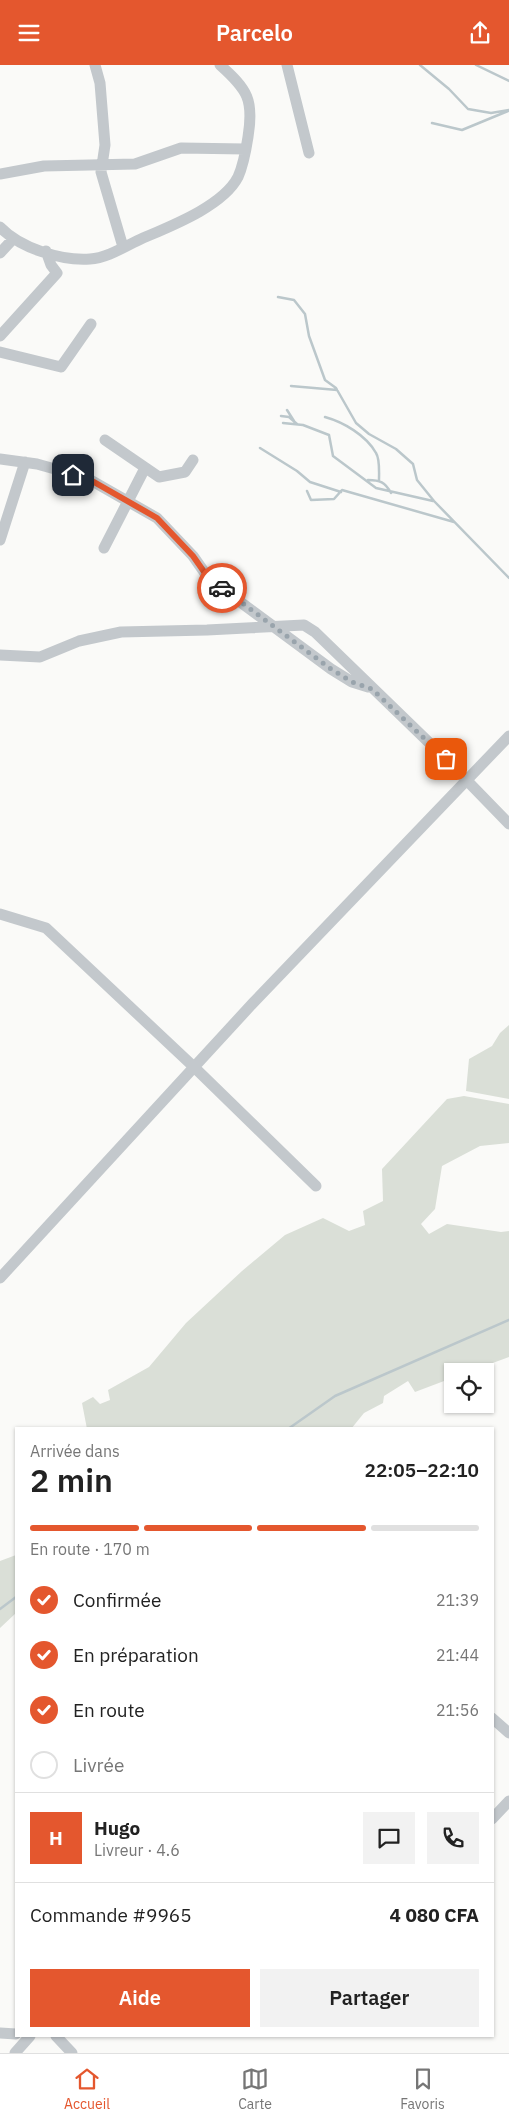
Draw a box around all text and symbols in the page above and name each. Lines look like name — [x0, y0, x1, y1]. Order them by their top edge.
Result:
text: Parcelo — [216, 18, 293, 47]
icon: menu — [15, 19, 43, 47]
icon: share — [466, 19, 494, 47]
pin — [52, 454, 94, 496]
icon: home — [59, 461, 87, 489]
courier — [197, 563, 247, 613]
icon: car — [208, 574, 236, 602]
pin — [425, 738, 467, 780]
icon: bag — [432, 745, 460, 773]
map controls — [444, 1363, 494, 1413]
button: locate — [444, 1363, 494, 1413]
text: Arrivée dans — [30, 1441, 120, 1461]
text: 22:05–22:10 — [365, 1458, 479, 1482]
text: 2 min — [30, 1459, 113, 1501]
text: En route · 170 m — [30, 1539, 150, 1559]
icon: check — [30, 1586, 58, 1614]
text: Confirmée — [73, 1588, 161, 1612]
text: 21:39 — [436, 1590, 479, 1610]
icon: check — [30, 1641, 58, 1669]
text: En préparation — [73, 1643, 199, 1667]
text: 21:44 — [436, 1645, 479, 1665]
icon: check — [30, 1696, 58, 1724]
text: En route — [73, 1698, 145, 1722]
text: 21:56 — [436, 1700, 479, 1720]
text: Livrée — [73, 1753, 124, 1777]
button: chat — [363, 1812, 415, 1864]
button: phone — [427, 1812, 479, 1864]
text: Hugo — [94, 1816, 140, 1840]
text: H — [49, 1826, 63, 1850]
text: Livreur · 4.6 — [94, 1840, 180, 1860]
text: Commande #9965 — [30, 1903, 192, 1927]
text: 4 080 CFA — [390, 1903, 479, 1927]
button: Aide — [30, 1969, 250, 2027]
button: Partager — [260, 1969, 479, 2027]
tab: Accueil — [64, 2065, 110, 2113]
tab: Carte — [238, 2065, 272, 2113]
tab: Favoris — [400, 2065, 445, 2113]

